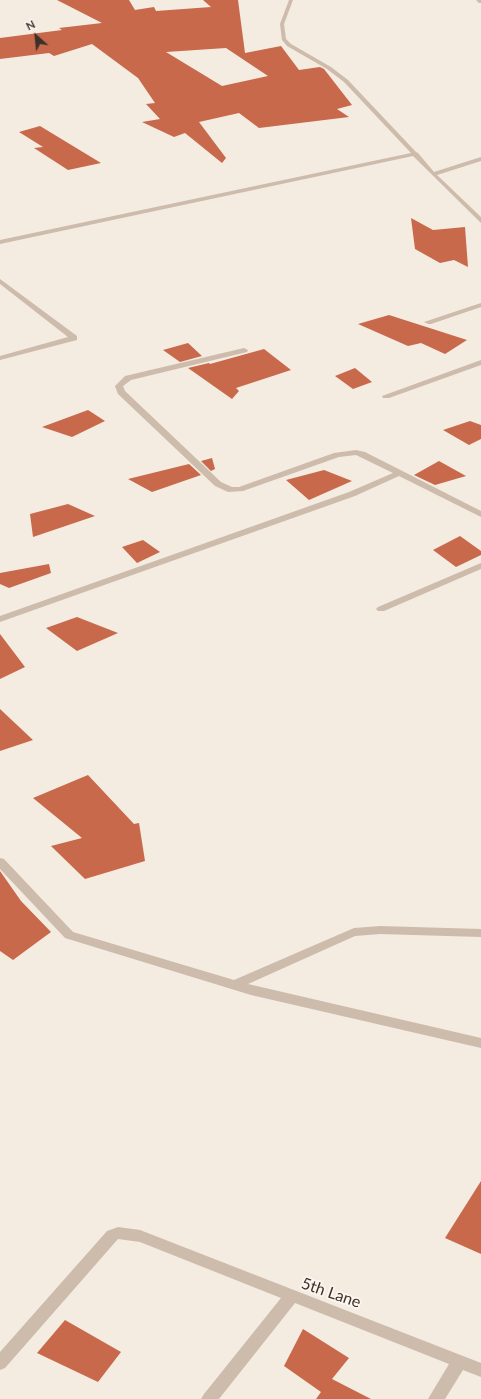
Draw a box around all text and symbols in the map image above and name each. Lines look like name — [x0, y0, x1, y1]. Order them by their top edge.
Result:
north arrow — [16, 16, 56, 56]
text: N — [24, 17, 37, 33]
street label: 5th Lane — [299, 1274, 363, 1312]

